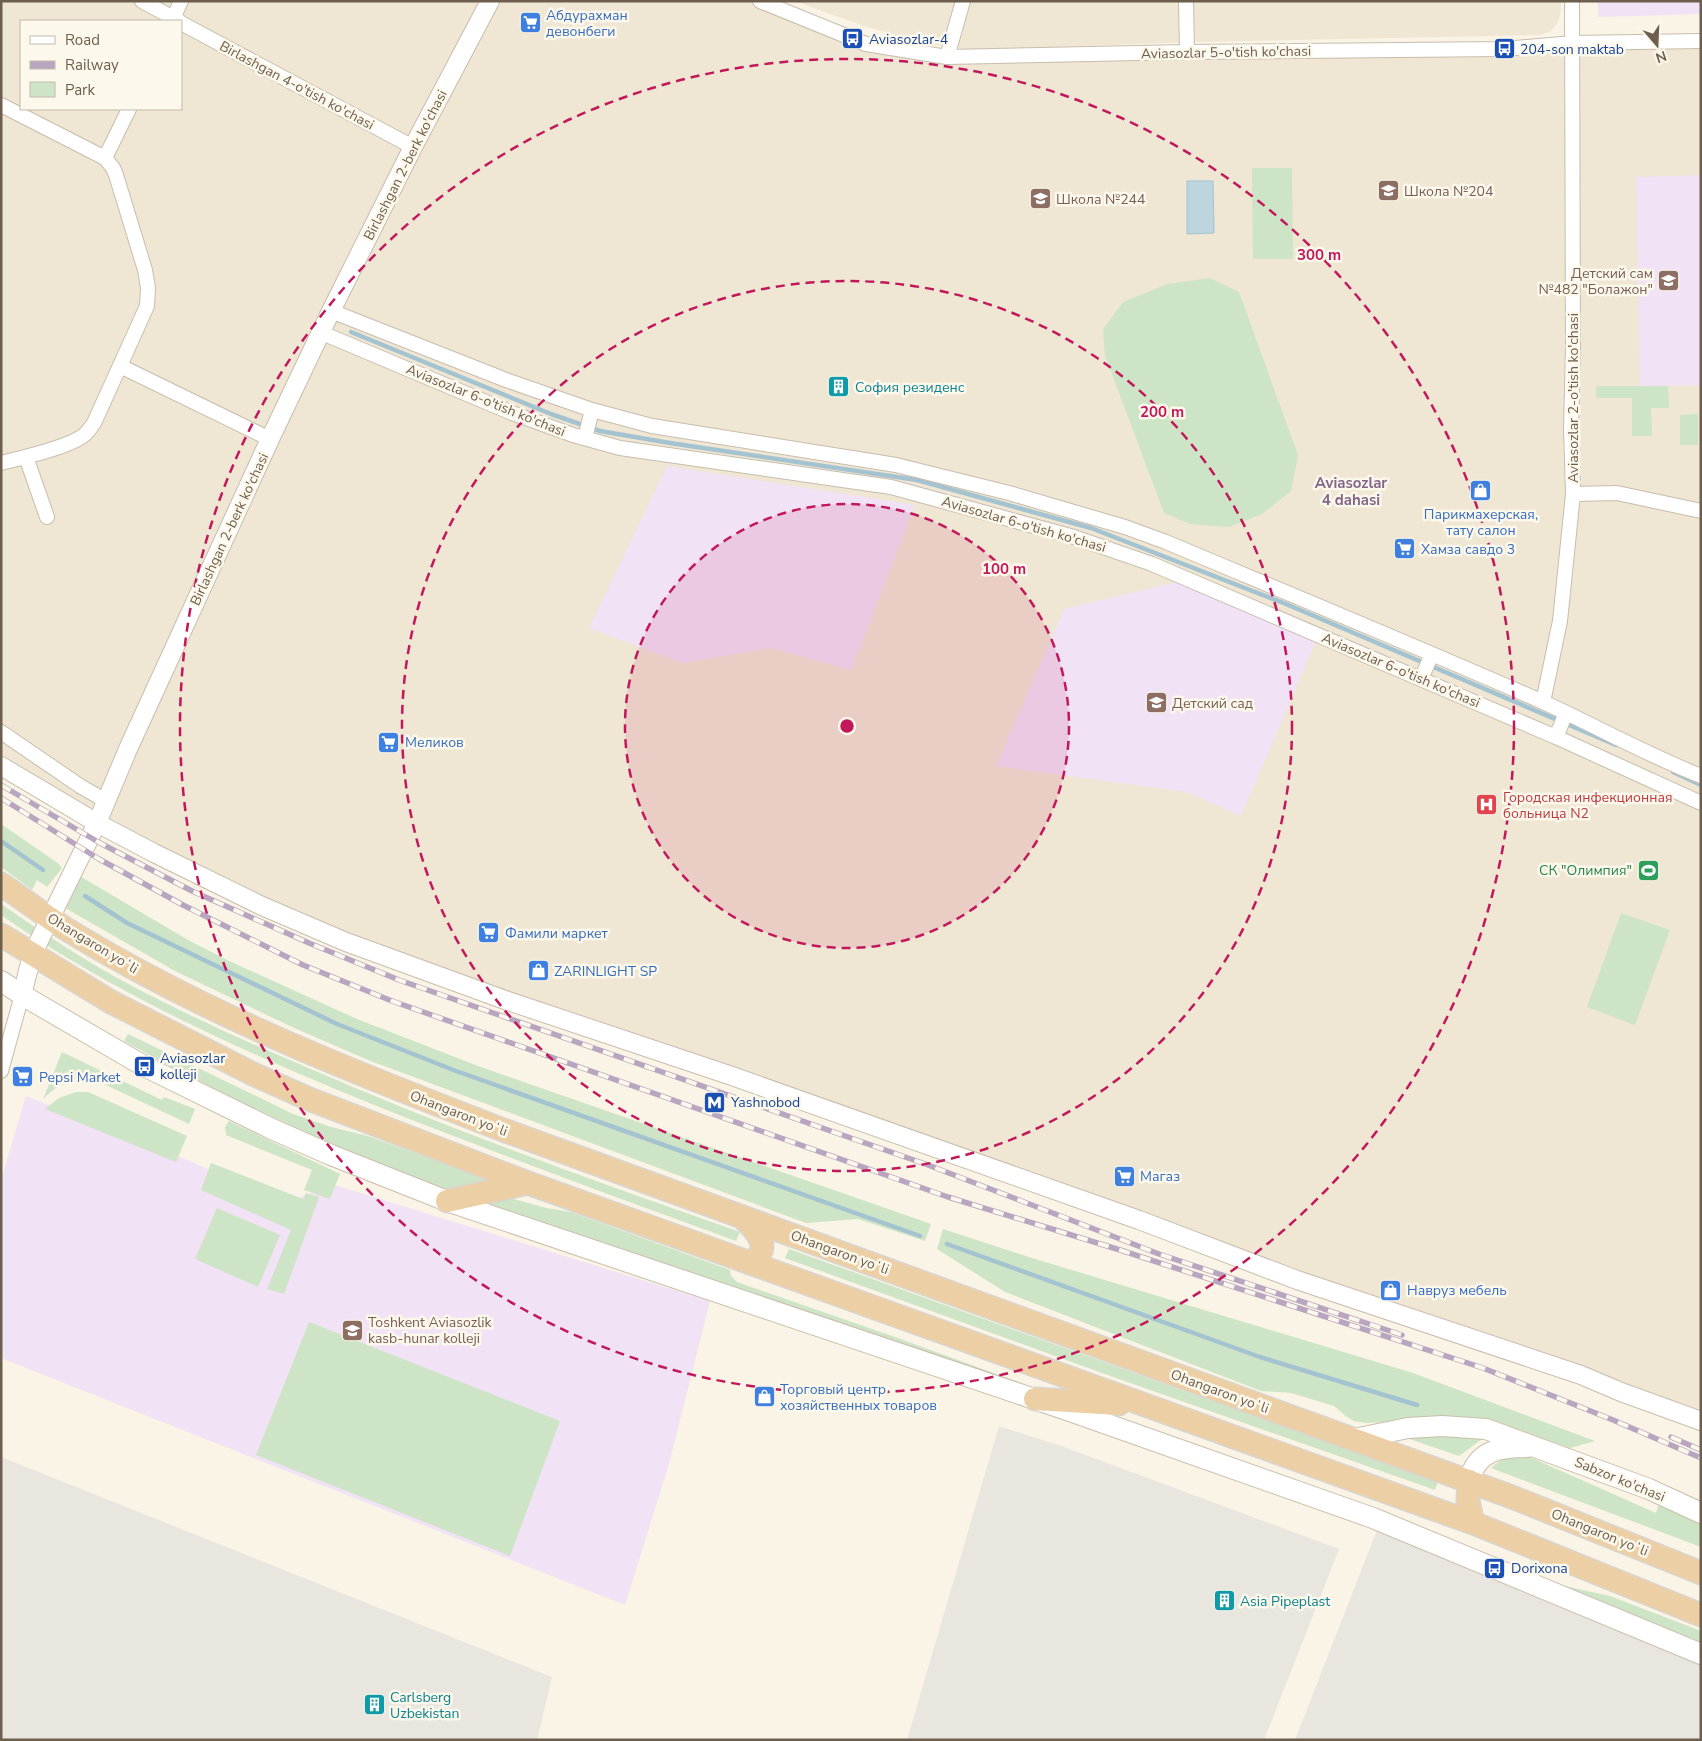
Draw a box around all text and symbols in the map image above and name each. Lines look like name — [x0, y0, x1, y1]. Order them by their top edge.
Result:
place label: Абдурахман девонбеги — [546, 6, 628, 41]
supermarket icon: Абдурахман девонбеги — [518, 11, 542, 35]
legend — [20, 20, 182, 110]
north arrow — [1632, 20, 1682, 70]
bus stop icon: Aviasozlar-4 — [841, 27, 865, 51]
text: Road — [65, 30, 100, 50]
place label: Aviasozlar-4 — [869, 30, 948, 49]
street label: Birlashgan 4-o'tish ko'chasi — [216, 37, 377, 134]
bus stop icon: 204-son maktab — [1492, 37, 1516, 61]
place label: 204-son maktab — [1520, 40, 1624, 59]
street label: Aviasozlar 5-o'tish ko'chasi — [1141, 42, 1311, 63]
text: N — [1653, 46, 1669, 68]
text: Railway — [65, 55, 119, 75]
text: Park — [65, 80, 95, 100]
street label: Birlashgan 2-berk ko'chasi — [359, 87, 452, 244]
school or university icon: Школа №204 — [1376, 179, 1400, 203]
place label: Школа №204 — [1404, 182, 1493, 201]
school or university icon: Школа №244 — [1028, 187, 1052, 211]
place label: Школа №244 — [1056, 190, 1145, 209]
text: 300 m — [1297, 245, 1341, 265]
place label: Детский сам №482 "Болажон" — [1538, 264, 1653, 299]
school or university icon: Детский сам №482 "Болажон" — [1657, 269, 1681, 293]
street label: Aviasozlar 2-o'tish ko'chasi — [1564, 313, 1583, 483]
street label: Aviasozlar 6-o'tish ko'chasi — [403, 360, 568, 441]
building icon: София резиденс — [827, 375, 851, 399]
place label: София резиденс — [855, 378, 965, 397]
text: 200 m — [1140, 402, 1184, 422]
street label: Birlashgan 2-berk ko'chasi — [186, 450, 273, 609]
district label: Aviasozlar 4 dahasi — [1315, 473, 1387, 510]
shop icon: Парикмахерская, тату салон — [1469, 479, 1493, 503]
street label: Aviasozlar 6-o'tish ko'chasi — [939, 492, 1108, 557]
place label: Парикмахерская, тату салон — [1424, 505, 1538, 540]
supermarket icon: Хамза савдо 3 — [1393, 537, 1417, 561]
place label: Хамза савдо 3 — [1421, 540, 1515, 559]
text: 100 m — [982, 559, 1026, 579]
street label: Aviasozlar 6-o'tish ko'chasi — [1319, 628, 1483, 712]
school or university icon: Детский сад — [1144, 691, 1168, 715]
place label: Детский сад — [1172, 694, 1253, 713]
centre of rings — [838, 717, 856, 735]
supermarket icon: Меликов — [377, 730, 401, 754]
place label: Меликов — [405, 733, 464, 752]
place label: Городская инфекционная больница N2 — [1503, 788, 1673, 823]
hospital icon: Городская инфекционная больница N2 — [1475, 793, 1499, 817]
sports icon: СК "Олимпия" — [1636, 858, 1660, 882]
place label: СК "Олимпия" — [1539, 861, 1632, 880]
street label: Ohangaron yoʻli — [44, 909, 142, 978]
supermarket icon: Фамили маркет — [477, 921, 501, 945]
place label: Фамили маркет — [505, 924, 609, 943]
shop icon: ZARINLIGHT SP — [526, 959, 550, 983]
place label: ZARINLIGHT SP — [554, 962, 657, 981]
place label: Aviasozlar kolleji — [160, 1049, 225, 1084]
bus stop icon: Aviasozlar kolleji — [132, 1054, 156, 1078]
supermarket icon: Pepsi Market — [11, 1065, 35, 1089]
place label: Pepsi Market — [39, 1068, 120, 1087]
street label: Ohangaron yoʻli — [407, 1086, 510, 1141]
metro station icon: Yashnobod — [703, 1090, 727, 1114]
place label: Yashnobod — [730, 1093, 800, 1112]
supermarket icon: Магаз — [1112, 1164, 1136, 1188]
place label: Магаз — [1140, 1167, 1180, 1186]
street label: Ohangaron yoʻli — [788, 1226, 892, 1279]
shop icon: Навруз мебель — [1379, 1278, 1403, 1302]
place label: Навруз мебель — [1407, 1281, 1507, 1300]
place label: Toshkent Aviasozlik kasb-hunar kolleji — [368, 1313, 493, 1348]
school or university icon: Toshkent Aviasozlik kasb-hunar kolleji — [340, 1318, 364, 1342]
street label: Ohangaron yoʻli — [1168, 1365, 1272, 1418]
place label: Торговый центр хозяйственных товаров — [780, 1380, 937, 1415]
shop icon: Торговый центр хозяйственных товаров — [752, 1385, 776, 1409]
street label: Sabzor ko'chasi — [1572, 1453, 1668, 1506]
street label: Ohangaron yoʻli — [1548, 1504, 1651, 1561]
bus stop icon: Dorixona — [1483, 1556, 1507, 1580]
place label: Dorixona — [1511, 1559, 1568, 1578]
building icon: Asia Pipeplast — [1212, 1589, 1236, 1613]
place label: Asia Pipeplast — [1240, 1592, 1330, 1611]
place label: Carlsberg Uzbekistan — [390, 1688, 459, 1723]
building icon: Carlsberg Uzbekistan — [362, 1693, 386, 1717]

